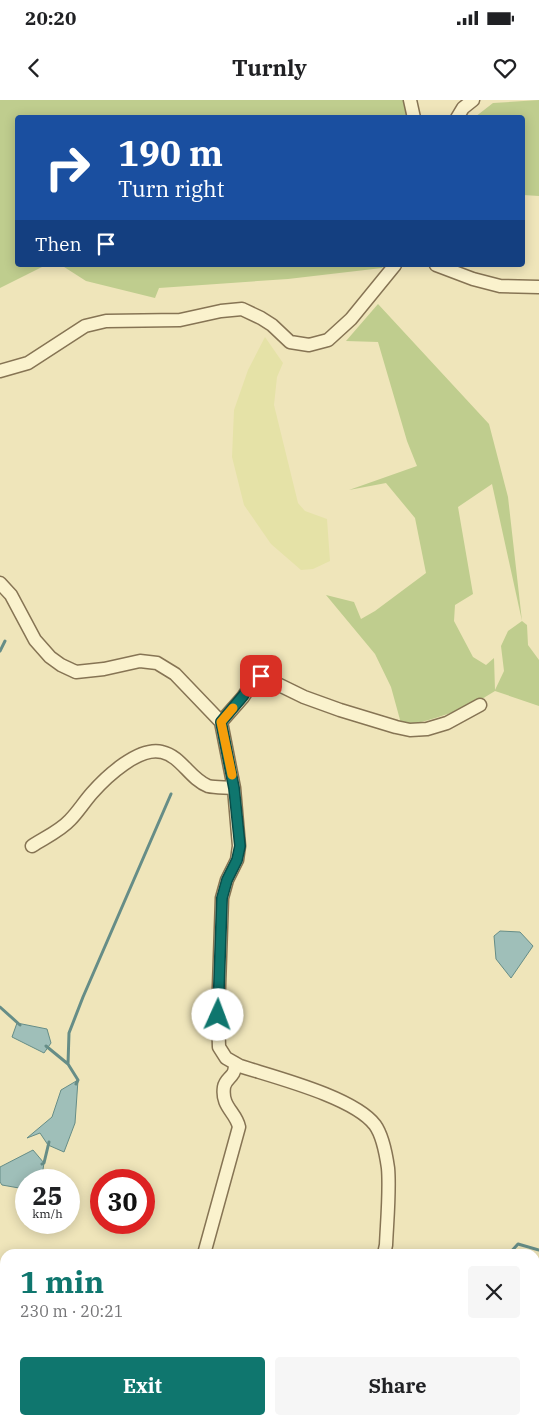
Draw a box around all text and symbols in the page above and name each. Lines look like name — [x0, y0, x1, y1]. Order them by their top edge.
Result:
text: 20:20 — [25, 6, 76, 30]
text: Turnly — [232, 53, 307, 82]
icon: back — [20, 54, 48, 82]
icon: heart — [491, 54, 519, 82]
text: 190 m — [118, 130, 223, 176]
icon: right — [35, 135, 100, 200]
text: Turn right — [118, 174, 225, 203]
icon: arrive — [92, 230, 120, 258]
text: Then — [35, 232, 82, 256]
pin — [240, 655, 282, 697]
icon: arrive — [247, 662, 275, 690]
position arrow — [191, 988, 243, 1040]
speed limit sign: 30 — [90, 1169, 155, 1234]
text: 25 — [32, 1179, 63, 1212]
text: km/h — [32, 1206, 63, 1221]
text: 1 min — [20, 1262, 104, 1301]
button: close — [468, 1266, 520, 1318]
text: 230 m · 20:21 — [20, 1301, 123, 1321]
button: Exit — [20, 1357, 265, 1415]
button: Share — [275, 1357, 520, 1415]

